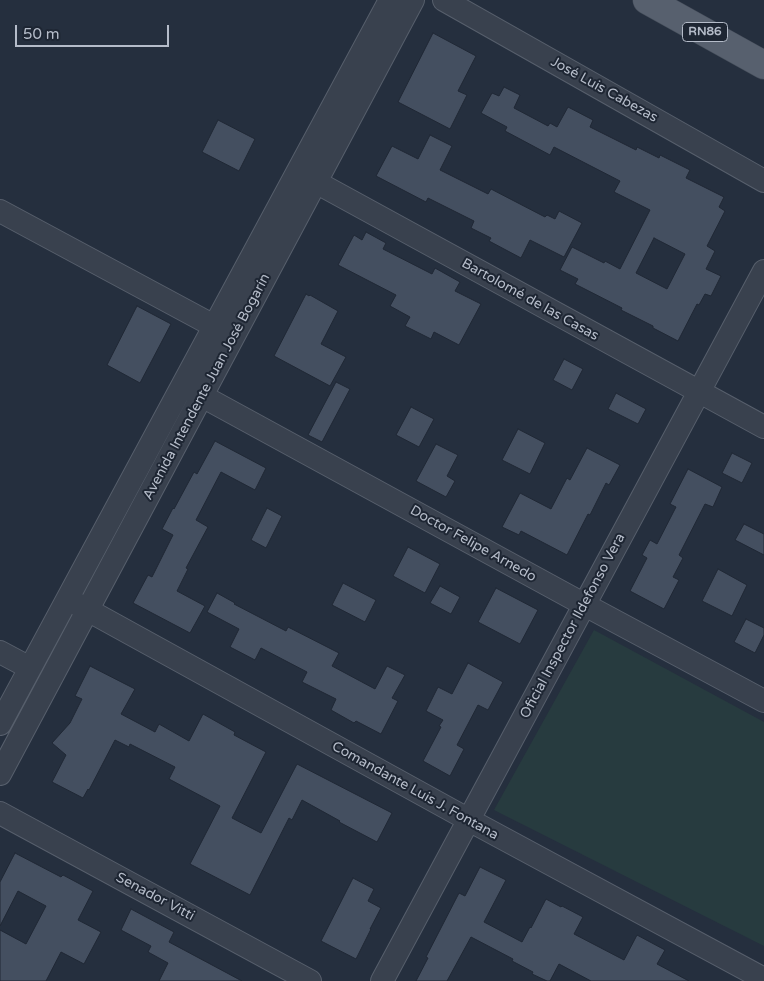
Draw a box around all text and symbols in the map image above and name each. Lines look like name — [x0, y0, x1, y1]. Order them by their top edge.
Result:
scale bar — [18, 15, 171, 47]
road number: RN86 — [682, 22, 728, 42]
text: 50 m — [23, 25, 60, 43]
street label: José Luis Cabezas — [548, 54, 660, 126]
street label: Bartolomé de las Casas — [459, 255, 601, 345]
street label: Avenida Intendente Juan José Bogarín — [140, 271, 274, 503]
street label: Doctor Felipe Arnedo — [407, 502, 539, 586]
street label: Oficial Inspector Ildefonso Vera — [517, 531, 629, 721]
street label: Comandante Luis J. Fontana — [329, 738, 501, 844]
street label: Senador Vitti — [113, 869, 197, 925]

